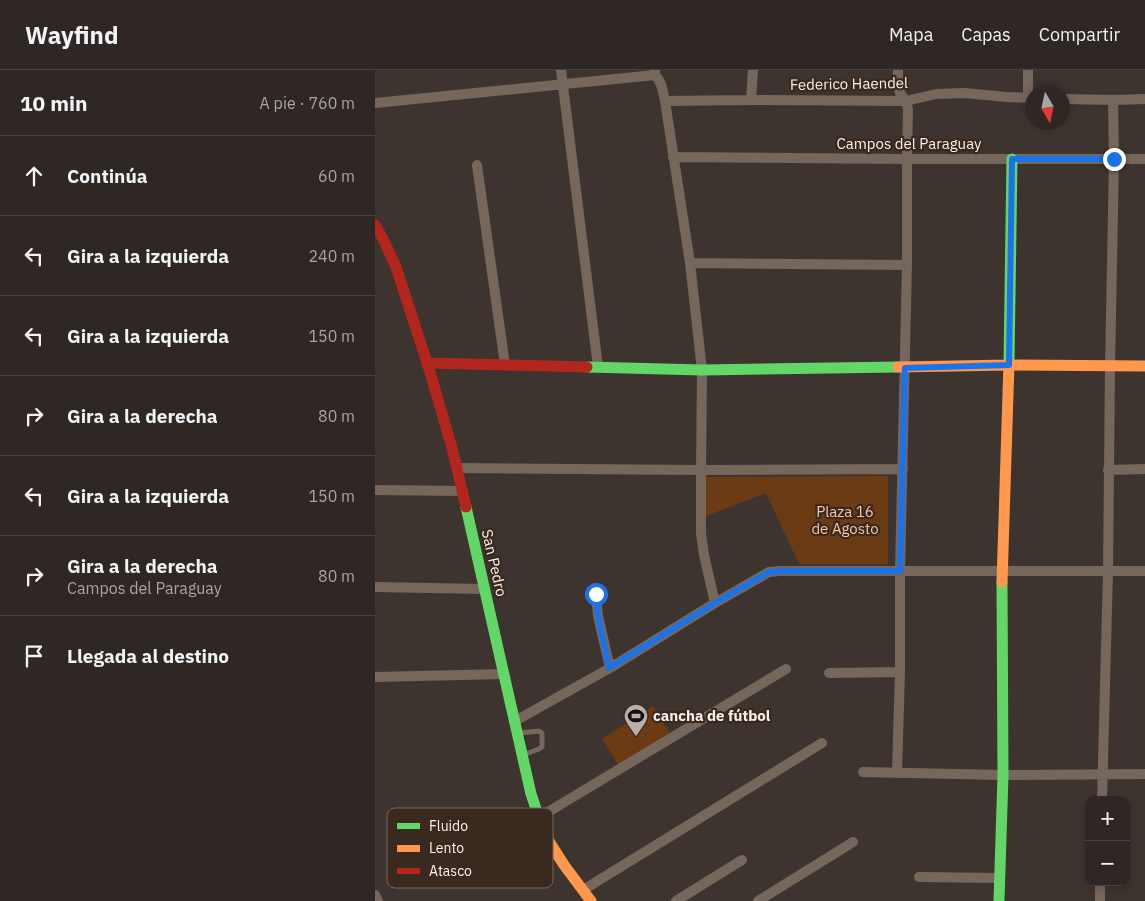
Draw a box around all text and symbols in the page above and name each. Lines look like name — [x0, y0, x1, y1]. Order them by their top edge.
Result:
text: Wayfind — [25, 19, 118, 51]
text: Mapa — [889, 23, 933, 46]
text: Capas — [961, 23, 1011, 46]
text: Compartir — [1039, 23, 1120, 46]
street label: Federico Haendel — [790, 73, 908, 94]
north arrow — [1025, 85, 1070, 130]
text: 10 min — [20, 89, 87, 117]
text: A pie · 760 m — [260, 93, 355, 113]
street label: Campos del Paraguay — [836, 134, 982, 153]
route end — [1103, 148, 1126, 171]
icon: ahead — [20, 162, 48, 190]
text: Continúa — [67, 164, 148, 188]
text: 60 m — [318, 166, 355, 186]
icon: left — [20, 242, 48, 270]
text: Gira a la izquierda — [67, 244, 229, 268]
text: 240 m — [308, 246, 355, 266]
icon: left — [20, 322, 48, 350]
text: Gira a la izquierda — [67, 324, 229, 348]
text: 150 m — [308, 326, 355, 346]
icon: right — [20, 402, 48, 430]
text: Gira a la derecha — [67, 404, 218, 428]
text: 80 m — [318, 406, 355, 426]
icon: left — [20, 482, 48, 510]
text: Gira a la izquierda — [67, 484, 229, 508]
text: 150 m — [308, 486, 355, 506]
park label: Plaza 16 de Agosto — [811, 502, 879, 538]
street label: San Pedro — [478, 527, 511, 598]
text: Gira a la derecha — [67, 554, 218, 578]
icon: right — [20, 562, 48, 590]
text: 80 m — [318, 566, 355, 586]
text: Campos del Paraguay — [67, 578, 222, 598]
route start — [585, 583, 608, 606]
icon: arrive — [20, 642, 48, 670]
text: Llegada al destino — [67, 644, 229, 668]
sports icon: cancha de fútbol — [623, 703, 649, 737]
place label: cancha de fútbol — [653, 706, 771, 725]
map controls — [1085, 796, 1130, 886]
button: + — [1085, 796, 1130, 841]
legend — [387, 808, 553, 888]
text: Fluido — [429, 817, 468, 835]
text: Lento — [429, 839, 464, 857]
button: − — [1085, 841, 1130, 886]
text: Atasco — [429, 862, 472, 880]

